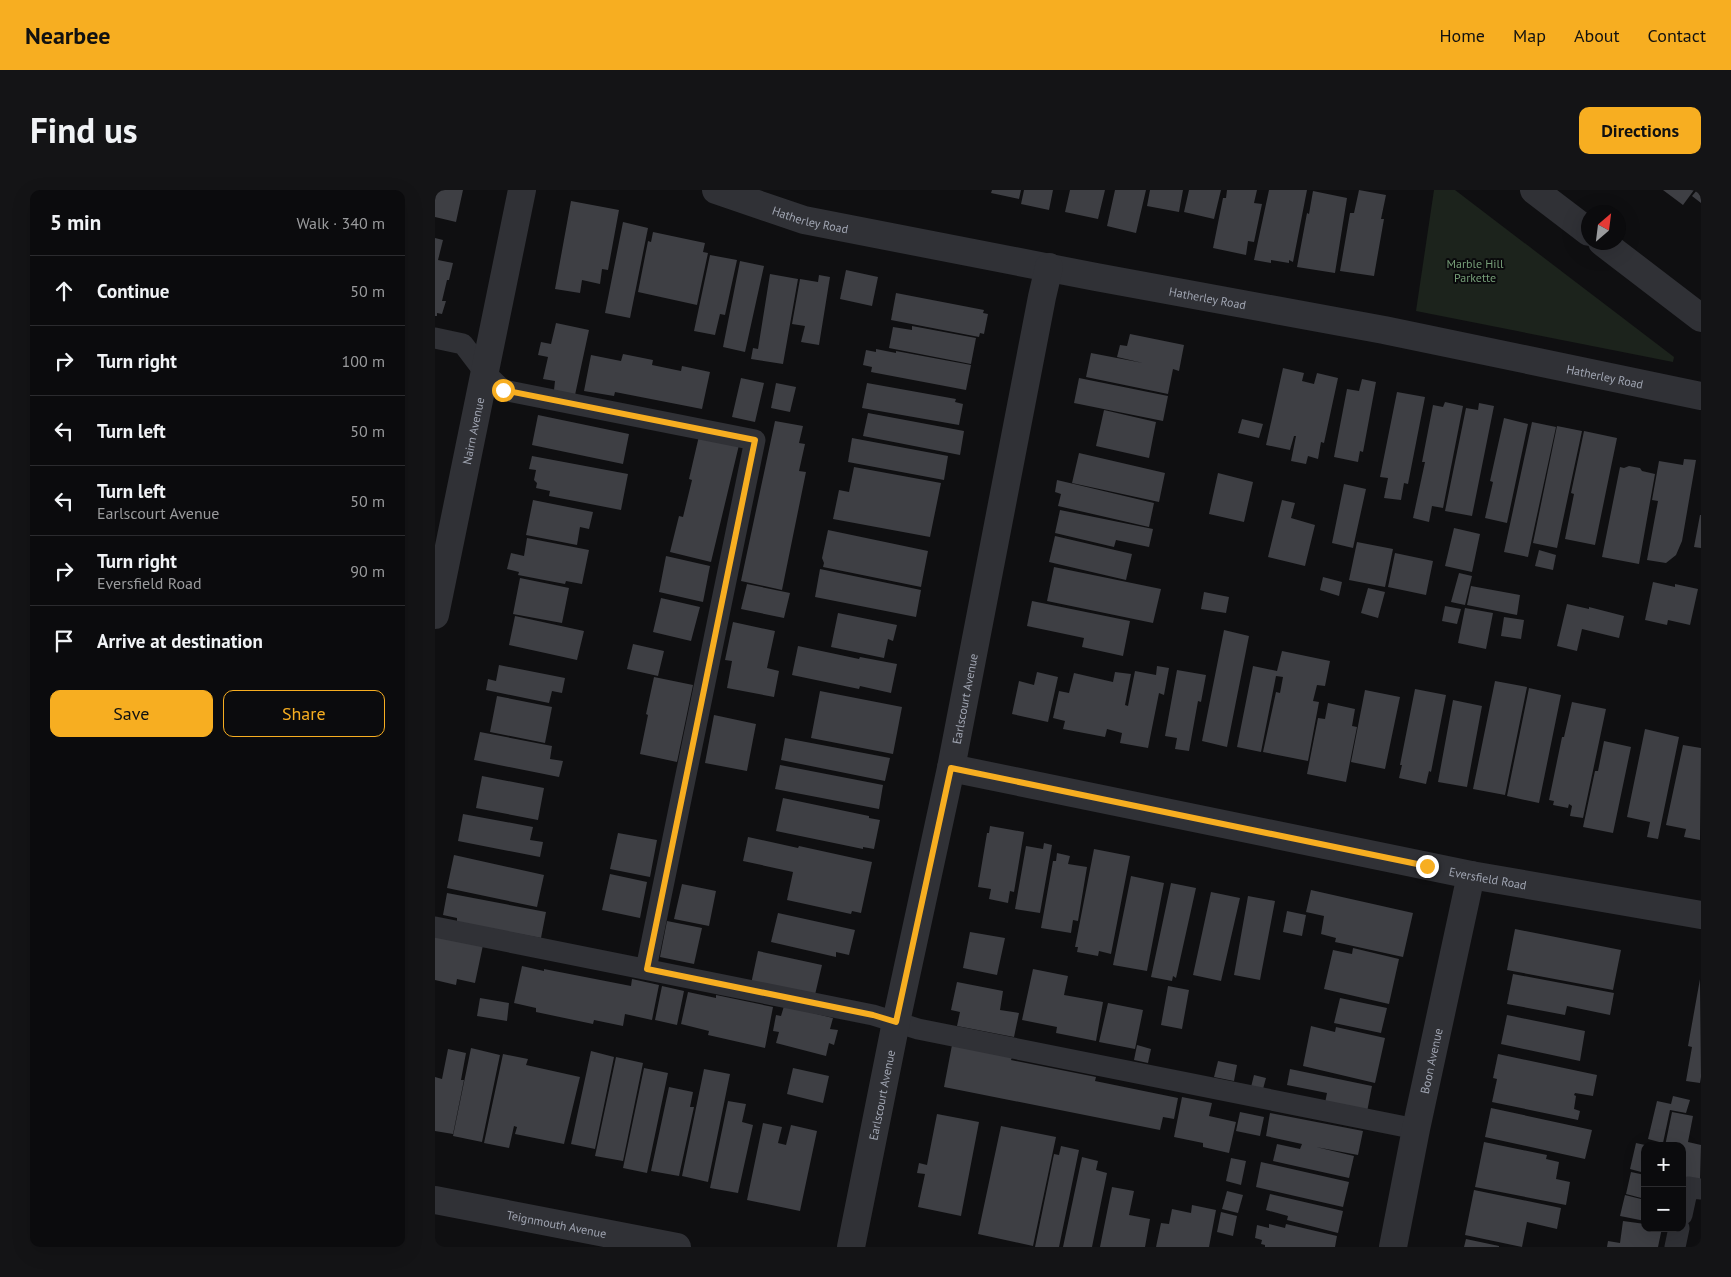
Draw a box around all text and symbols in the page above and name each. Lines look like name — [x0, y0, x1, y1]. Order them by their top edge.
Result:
text: Nearbee — [25, 20, 110, 51]
text: Home — [1439, 24, 1485, 47]
text: Map — [1513, 24, 1546, 47]
text: About — [1574, 24, 1620, 47]
text: Contact — [1648, 24, 1706, 47]
text: Find us — [30, 107, 138, 153]
button: Directions — [1579, 107, 1701, 154]
street label: Hatherley Road — [770, 202, 850, 236]
north arrow — [1581, 205, 1626, 250]
text: 5 min — [50, 209, 101, 236]
text: Walk · 340 m — [296, 213, 385, 233]
park label: Marble Hill Parkette — [1446, 256, 1504, 285]
icon: ahead — [50, 277, 78, 305]
text: Continue — [97, 279, 169, 303]
text: 50 m — [350, 281, 385, 301]
street label: Hatherley Road — [1168, 283, 1247, 312]
icon: right — [50, 347, 78, 375]
text: Turn right — [97, 349, 177, 373]
text: 100 m — [342, 351, 385, 371]
street label: Hatherley Road — [1565, 361, 1645, 391]
route start — [492, 379, 515, 402]
street label: Nairn Avenue — [459, 396, 487, 466]
icon: left — [50, 417, 78, 445]
text: Turn left — [97, 419, 166, 443]
text: 50 m — [350, 421, 385, 441]
text: Turn left — [97, 479, 166, 503]
icon: left — [50, 487, 78, 515]
text: 50 m — [350, 491, 385, 511]
text: Earlscourt Avenue — [97, 503, 219, 523]
text: Turn right — [97, 549, 177, 573]
icon: right — [50, 557, 78, 585]
text: 90 m — [350, 561, 385, 581]
text: Eversfield Road — [97, 573, 202, 593]
icon: arrive — [50, 627, 78, 655]
text: Arrive at destination — [97, 629, 263, 653]
street label: Earlscourt Avenue — [948, 652, 980, 745]
button: Save — [50, 690, 213, 737]
button: Share — [223, 690, 385, 737]
route end — [1416, 855, 1439, 878]
street label: Eversfield Road — [1448, 863, 1528, 892]
street label: Boon Avenue — [1416, 1027, 1445, 1095]
street label: Earlscourt Avenue — [865, 1048, 898, 1142]
map controls — [1641, 1142, 1686, 1232]
button: + — [1641, 1142, 1686, 1187]
button: − — [1641, 1187, 1686, 1232]
street label: Teignmouth Avenue — [506, 1207, 608, 1241]

